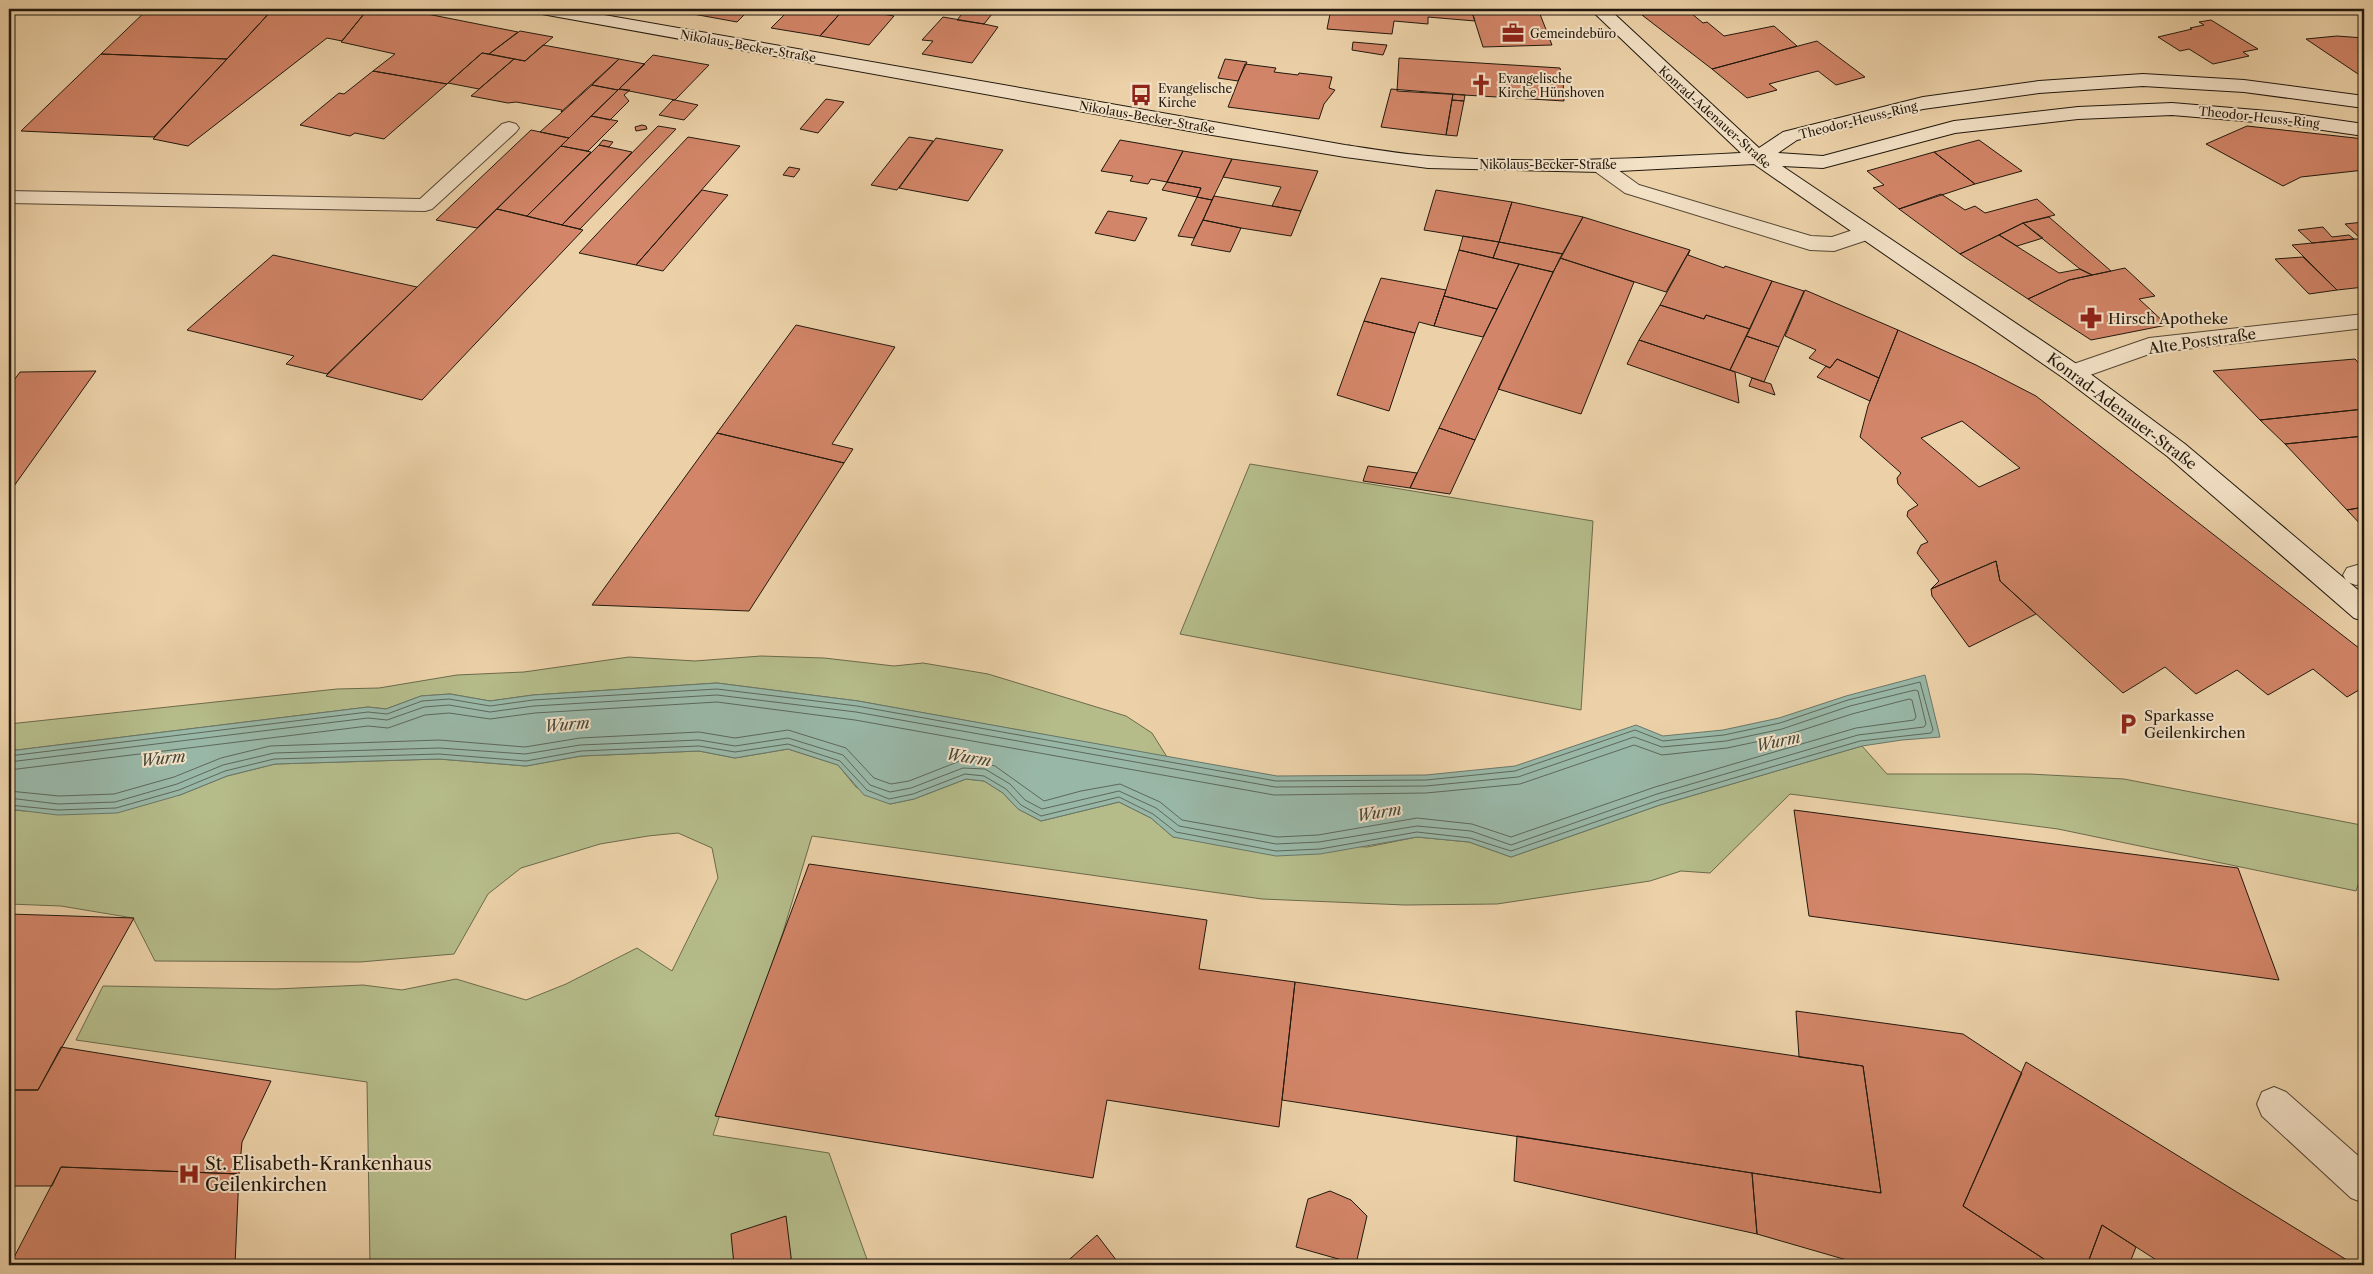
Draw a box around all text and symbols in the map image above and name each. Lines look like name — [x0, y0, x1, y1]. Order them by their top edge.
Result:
office icon: Gemeindebüro — [1500, 20, 1526, 46]
place label: Gemeindebüro — [1530, 26, 1616, 41]
street label: Nikolaus-Becker-Straße — [679, 27, 817, 65]
street label: Konrad-Adenauer-Straße — [1656, 62, 1775, 172]
place label: Evangelische Kirche Hünshoven — [1498, 71, 1605, 100]
church icon: Evangelische Kirche Hünshoven — [1468, 72, 1494, 98]
place label: Evangelische Kirche — [1158, 81, 1232, 110]
bus stop icon: Evangelische Kirche — [1128, 82, 1154, 108]
street label: Nikolaus-Becker-Straße — [1078, 98, 1216, 136]
street label: Theodor-Heuss-Ring — [1797, 98, 1919, 142]
street label: Theodor-Heuss-Ring — [2198, 103, 2321, 131]
street label: Nikolaus-Becker-Straße — [1479, 157, 1617, 172]
pharmacy icon: Hirsch Apotheke — [2078, 305, 2104, 331]
place label: Hirsch Apotheke — [2108, 309, 2228, 328]
street label: Alte Poststraße — [2146, 324, 2257, 358]
street label: Konrad-Adenauer-Straße — [2043, 348, 2201, 474]
place label: Sparkasse Geilenkirchen — [2144, 706, 2246, 742]
parking icon: Sparkasse Geilenkirchen — [2115, 711, 2141, 737]
water label: Wurm — [543, 712, 591, 736]
water label: Wurm — [1754, 726, 1802, 756]
water label: Wurm — [945, 744, 993, 770]
water label: Wurm — [139, 746, 187, 770]
water label: Wurm — [1355, 799, 1403, 825]
place label: St. Elisabeth-Krankenhaus Geilenkirchen — [205, 1153, 432, 1196]
hospital icon: St. Elisabeth-Krankenhaus Geilenkirchen — [176, 1161, 202, 1187]

